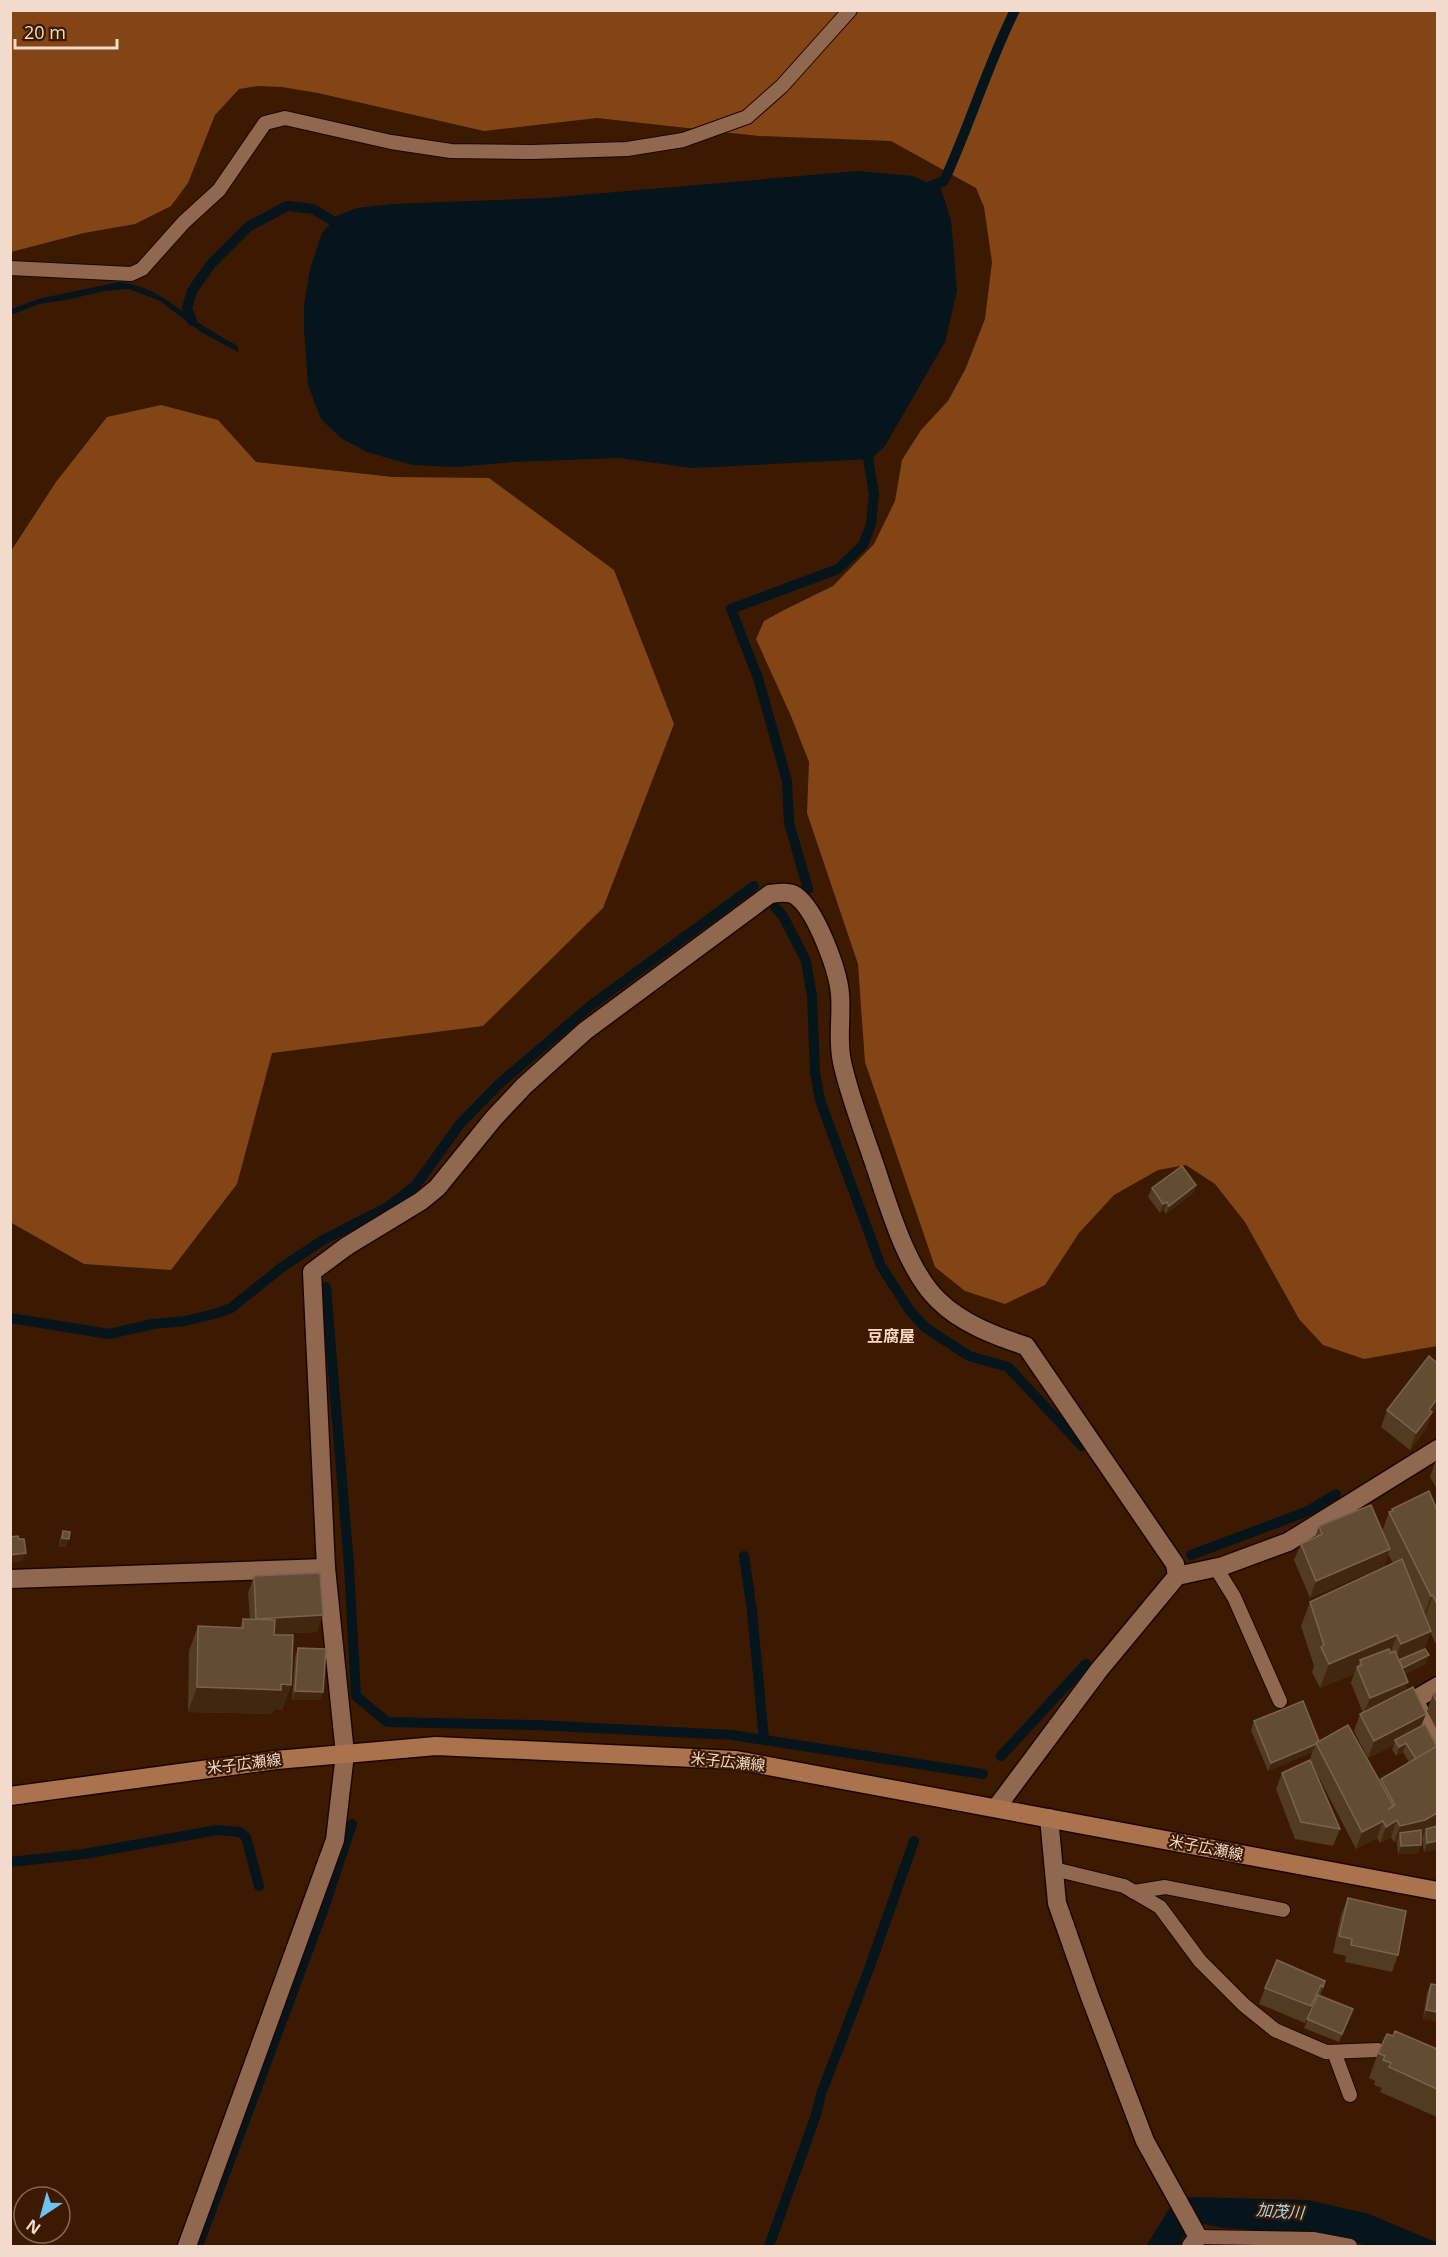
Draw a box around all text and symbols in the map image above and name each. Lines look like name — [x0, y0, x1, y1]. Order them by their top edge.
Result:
scale bar — [15, 12, 117, 50]
text: 20 m — [24, 20, 66, 44]
district label: 豆腐屋 — [867, 1325, 915, 1347]
street label: 米子広瀬線 — [690, 1747, 766, 1775]
street label: 米子広瀬線 — [205, 1749, 282, 1778]
street label: 米子広瀬線 — [1167, 1830, 1245, 1864]
north arrow — [12, 2185, 72, 2245]
water label: 加茂川 — [1255, 2198, 1307, 2224]
text: N — [21, 2214, 45, 2240]

